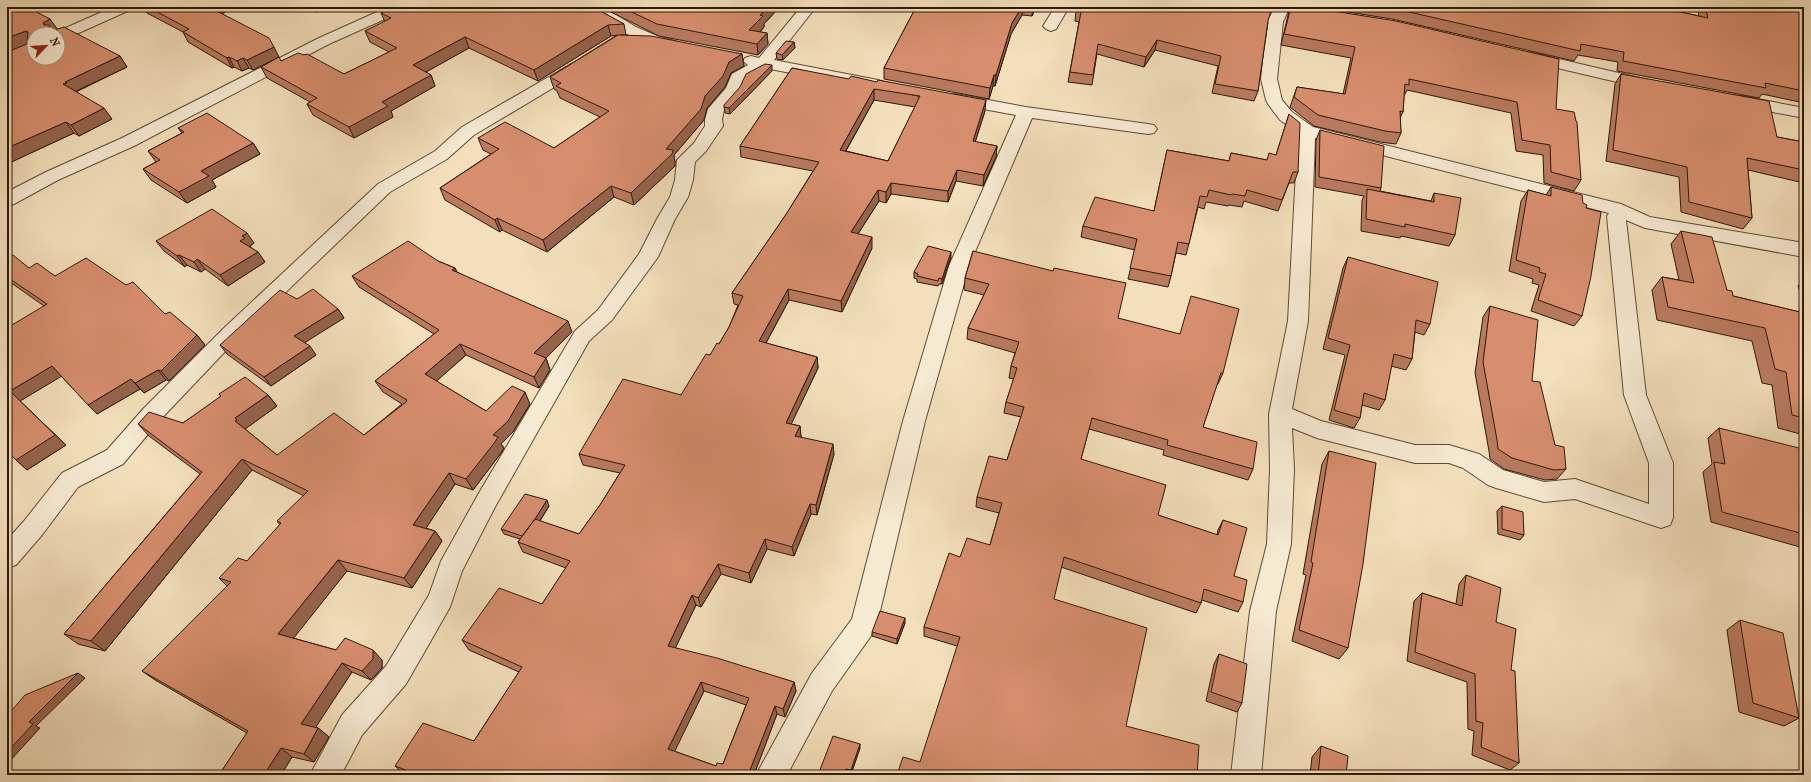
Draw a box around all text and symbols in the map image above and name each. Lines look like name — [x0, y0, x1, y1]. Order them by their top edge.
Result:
north arrow — [26, 26, 66, 66]
text: N — [47, 35, 63, 49]

